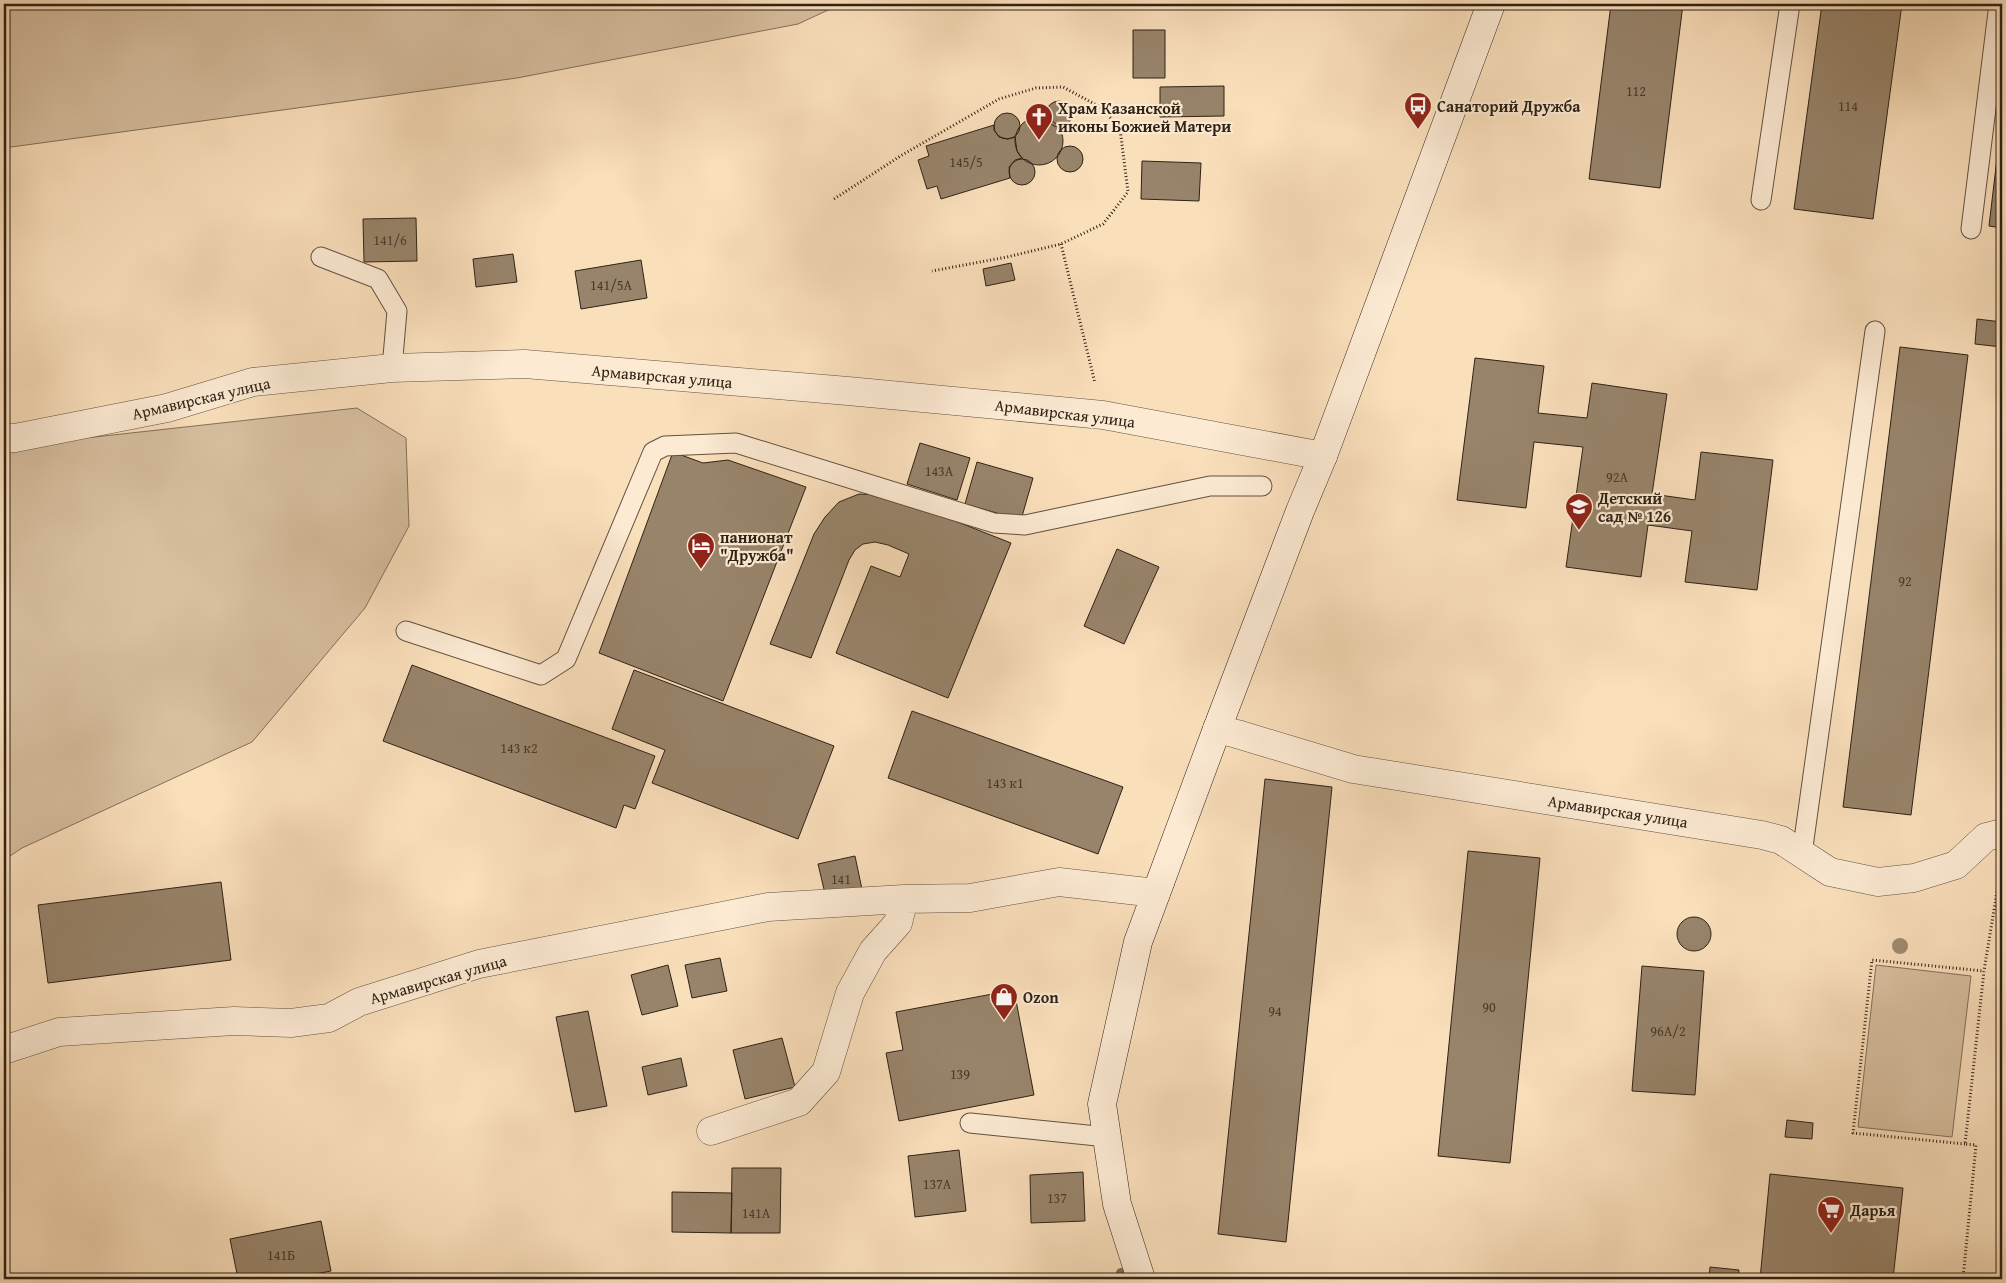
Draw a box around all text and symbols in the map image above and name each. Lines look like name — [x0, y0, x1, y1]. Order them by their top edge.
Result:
house number: 112 — [1626, 81, 1646, 101]
bus stop icon: Санаторий Дружба — [1403, 91, 1433, 130]
place label: Санаторий Дружба — [1437, 94, 1581, 118]
place label: Храм Казанской иконы Божией Матери — [1058, 96, 1231, 138]
house number: 114 — [1838, 96, 1858, 116]
church icon: Храм Казанской иконы Божией Матери — [1024, 102, 1054, 141]
house number: 145/5 — [949, 152, 983, 172]
house number: 141/6 — [373, 230, 407, 250]
house number: 141/5А — [590, 275, 633, 295]
street label: Армавирская улица — [591, 358, 734, 394]
street label: Армавирская улица — [129, 370, 273, 426]
street label: Армавирская улица — [993, 392, 1137, 434]
house number: 143А — [925, 461, 954, 481]
house number: 92А — [1606, 467, 1628, 487]
place label: Детский сад № 126 — [1597, 486, 1671, 528]
school or university icon: Детский сад № 126 — [1564, 492, 1594, 531]
place label: панионат "Дружба" — [720, 525, 794, 567]
hotel icon: панионат "Дружба" — [686, 531, 716, 570]
house number: 92 — [1898, 571, 1912, 591]
house number: 143 к2 — [500, 738, 538, 758]
house number: 143 к1 — [986, 773, 1024, 793]
street label: Армавирская улица — [1546, 788, 1690, 834]
house number: 141 — [831, 869, 851, 889]
street label: Армавирская улица — [367, 948, 510, 1010]
shop icon: Ozon — [989, 982, 1019, 1021]
place label: Ozon — [1023, 985, 1059, 1009]
house number: 90 — [1482, 997, 1496, 1017]
house number: 94 — [1268, 1001, 1282, 1021]
house number: 96А/2 — [1650, 1021, 1686, 1041]
house number: 139 — [950, 1064, 970, 1084]
house number: 137А — [923, 1174, 952, 1194]
house number: 137 — [1047, 1188, 1067, 1208]
supermarket icon: Дарья — [1816, 1195, 1846, 1234]
place label: Дарья — [1849, 1198, 1896, 1222]
house number: 141А — [742, 1203, 771, 1223]
house number: 141Б — [267, 1245, 295, 1265]

